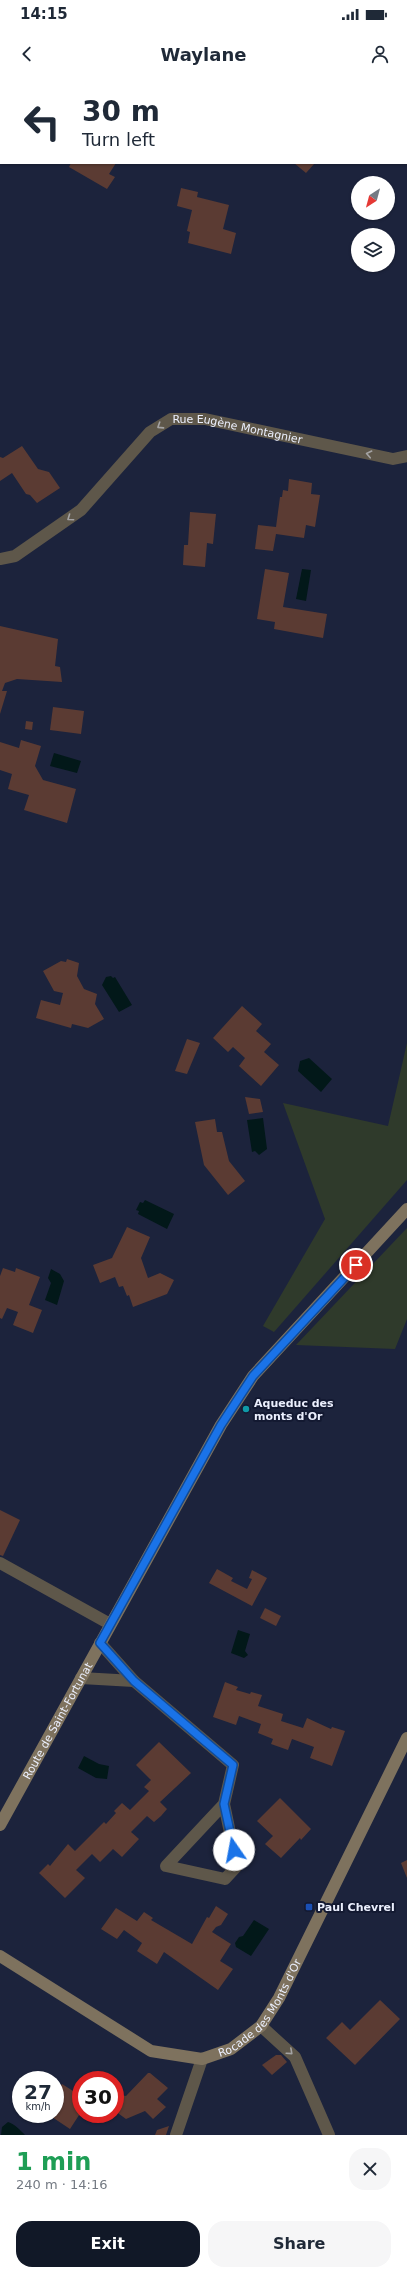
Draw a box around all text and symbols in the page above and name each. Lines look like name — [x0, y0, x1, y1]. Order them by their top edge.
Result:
text: 14:15 — [20, 5, 68, 23]
icon: back — [16, 43, 38, 65]
icon: person — [369, 43, 391, 65]
text: Waylane — [161, 44, 246, 65]
text: 30 m — [82, 95, 160, 128]
icon: left — [16, 96, 68, 148]
text: Turn left — [82, 129, 155, 150]
north arrow — [351, 176, 395, 220]
map controls — [351, 176, 395, 272]
button: layers — [351, 228, 395, 272]
street label: Rue Eugène Montagnier — [172, 413, 304, 447]
one-way arrow — [158, 421, 165, 428]
one-way arrow — [366, 450, 372, 458]
one-way arrow — [67, 513, 74, 521]
pin — [339, 1248, 373, 1282]
icon: arrive — [345, 1254, 367, 1276]
place label: Aqueduc des monts d'Or — [254, 1397, 334, 1423]
marker: Aqueduc des monts d'Or — [241, 1404, 251, 1414]
street label: Route de Saint-Fortunat — [21, 1660, 96, 1782]
position arrow — [213, 1829, 255, 1871]
place label: Paul Chevrel — [317, 1901, 395, 1914]
marker: Paul Chevrel — [304, 1902, 314, 1912]
street label: Rocade des Monts d'Or — [217, 1957, 304, 2060]
one-way arrow — [285, 2047, 293, 2055]
speed limit sign: 30 — [72, 2071, 124, 2123]
text: 27 — [24, 2080, 52, 2104]
text: km/h — [25, 2101, 51, 2112]
text: 1 min — [16, 2148, 91, 2176]
button: close — [349, 2148, 391, 2190]
text: 240 m · 14:16 — [16, 2177, 107, 2192]
button: Exit — [16, 2221, 200, 2267]
button: Share — [208, 2221, 391, 2267]

